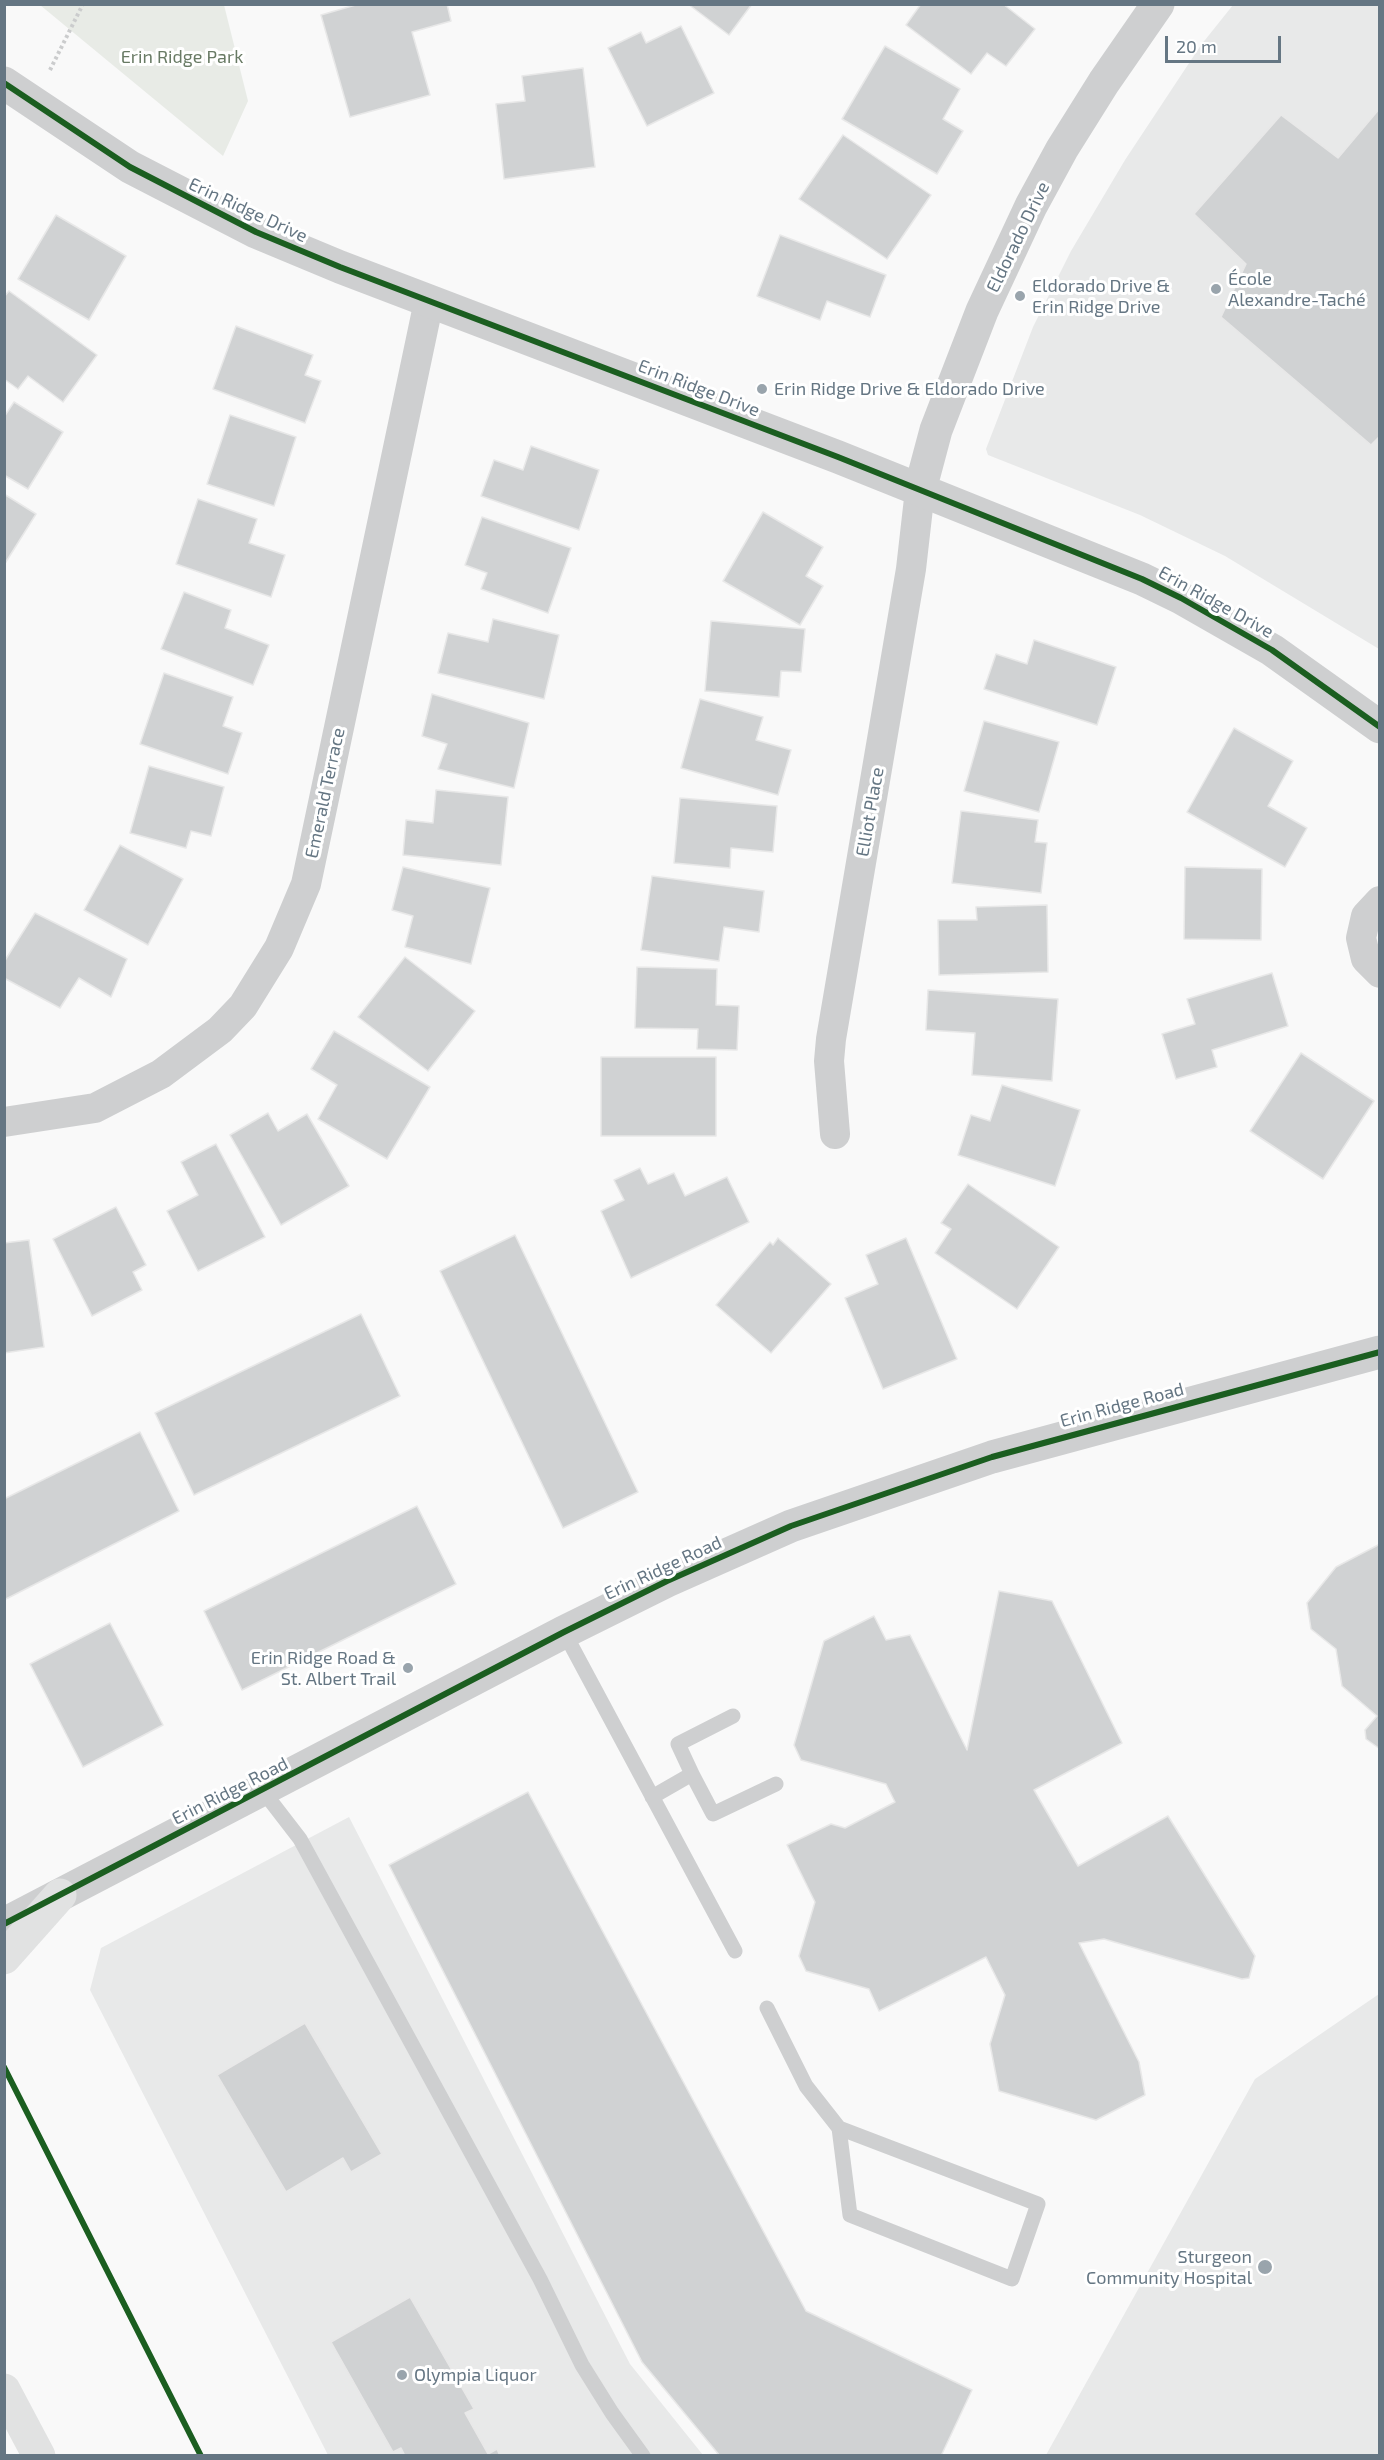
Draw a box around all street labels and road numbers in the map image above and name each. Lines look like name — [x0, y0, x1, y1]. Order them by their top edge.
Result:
street label: Erin Ridge Drive — [185, 173, 311, 247]
street label: Eldorado Drive — [982, 178, 1054, 296]
street label: Erin Ridge Drive — [635, 355, 763, 421]
street label: Erin Ridge Drive — [1155, 561, 1277, 643]
street label: Emerald Terrace — [301, 726, 349, 860]
street label: Elliot Place — [852, 766, 888, 858]
street label: Erin Ridge Road — [1058, 1378, 1186, 1432]
street label: Erin Ridge Road — [601, 1531, 725, 1605]
street label: Erin Ridge Road — [168, 1752, 292, 1830]

